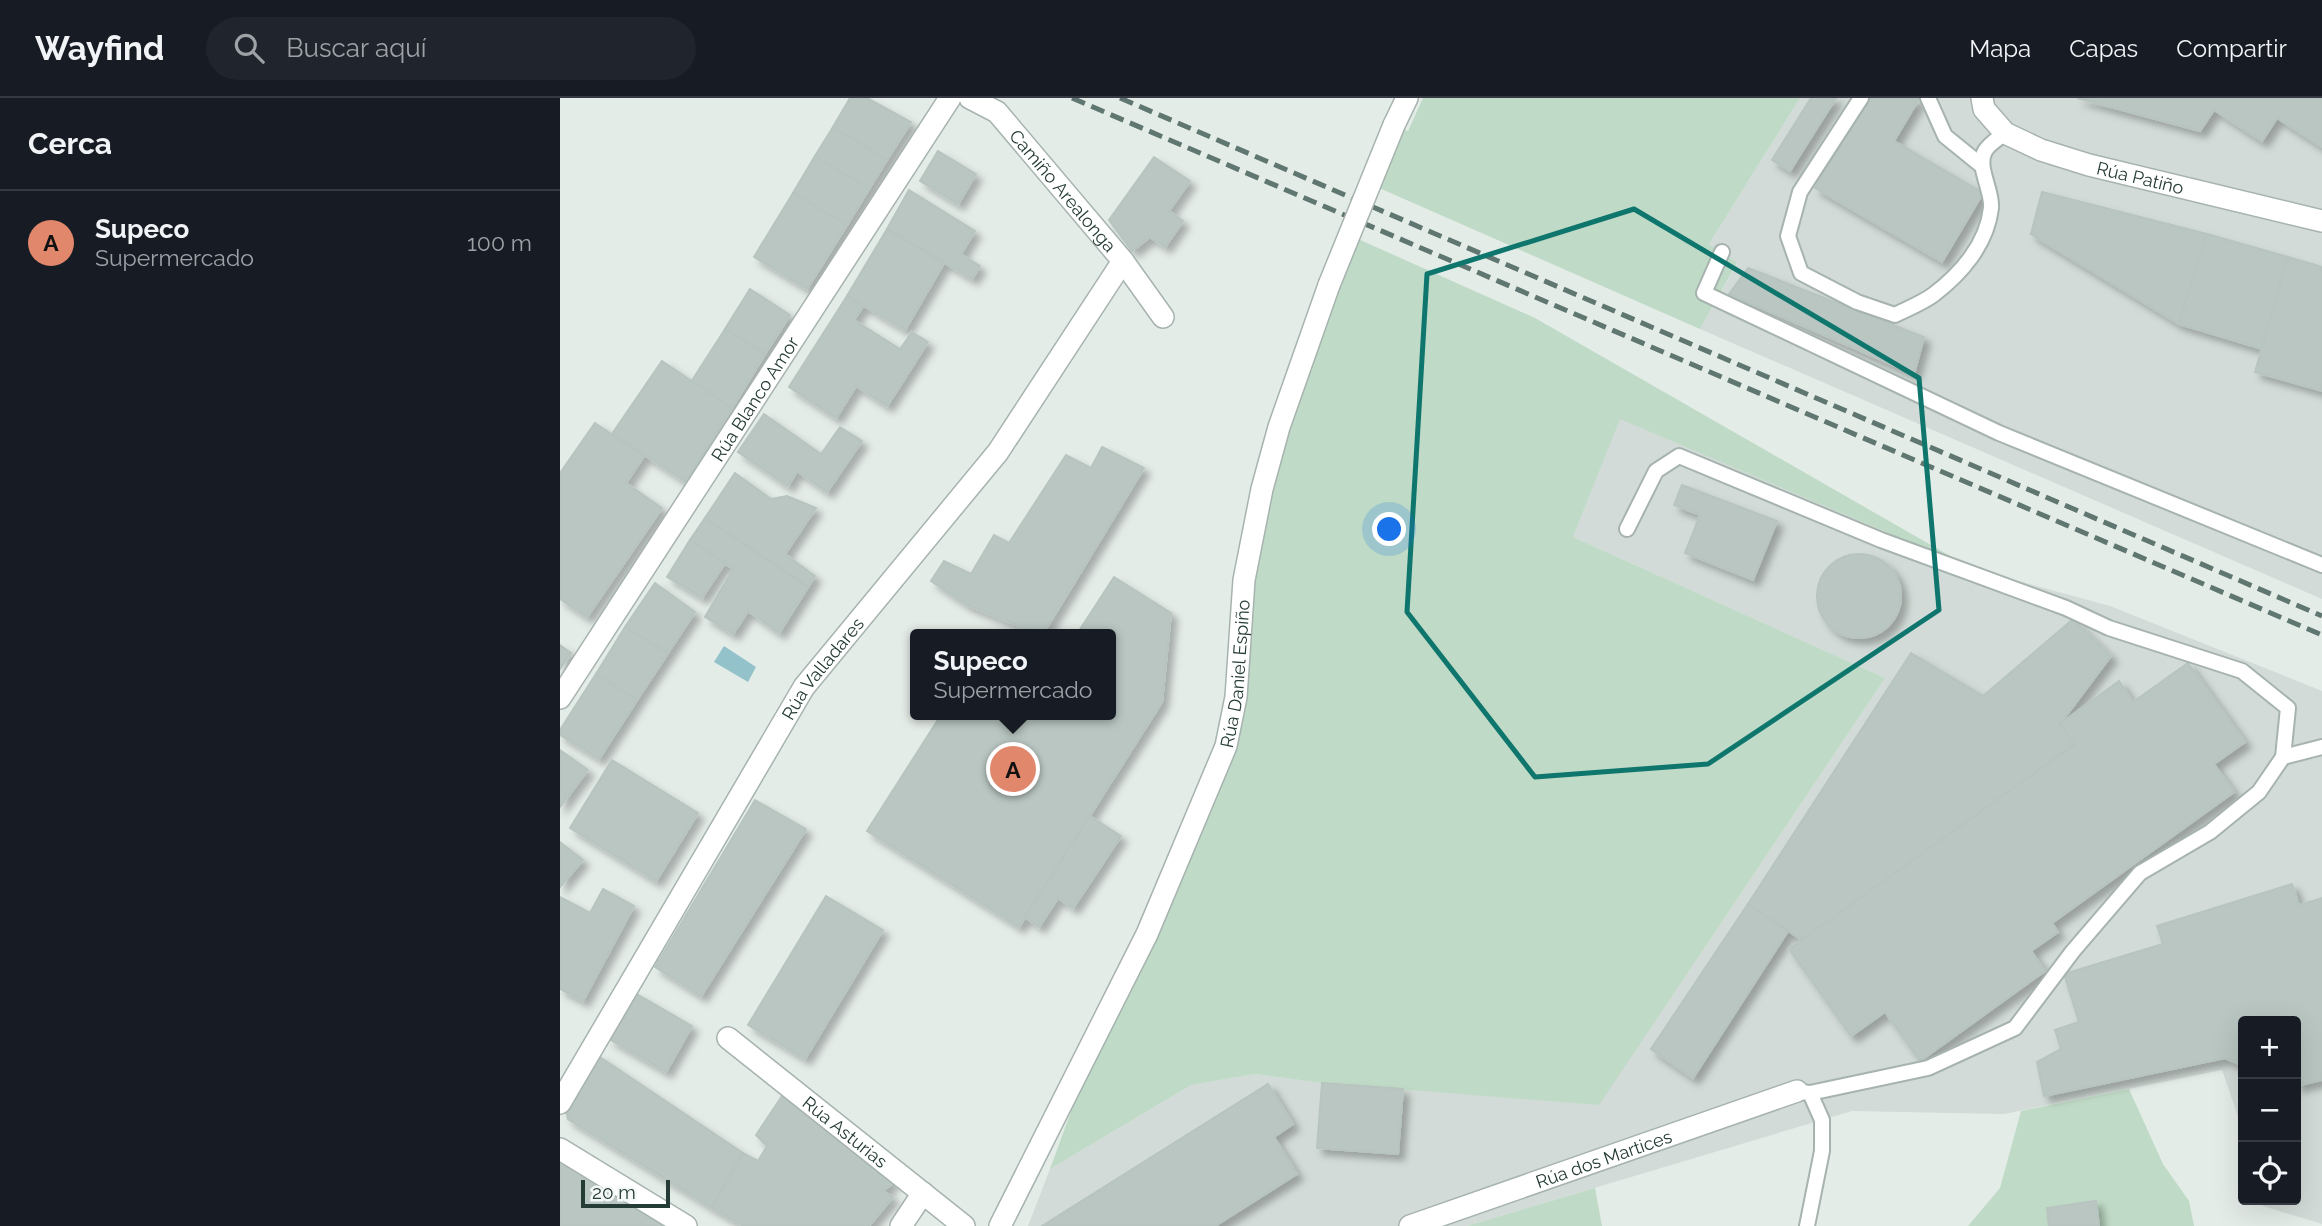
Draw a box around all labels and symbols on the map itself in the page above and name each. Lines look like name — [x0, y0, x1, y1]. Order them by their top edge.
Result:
street label: Camiño Arealonga — [1006, 125, 1121, 256]
street label: Rúa Patiño — [2095, 157, 2186, 198]
street label: Rúa Blanco Amor — [706, 332, 803, 465]
your location — [1372, 512, 1406, 546]
street label: Rúa Daniel Espiño — [1215, 598, 1253, 750]
street label: Rúa Valladares — [777, 613, 868, 723]
pin: A — [990, 743, 1036, 795]
street label: Rúa Asturias — [799, 1091, 892, 1172]
street label: Rúa dos Martices — [1533, 1125, 1675, 1192]
scale bar — [581, 1177, 670, 1209]

